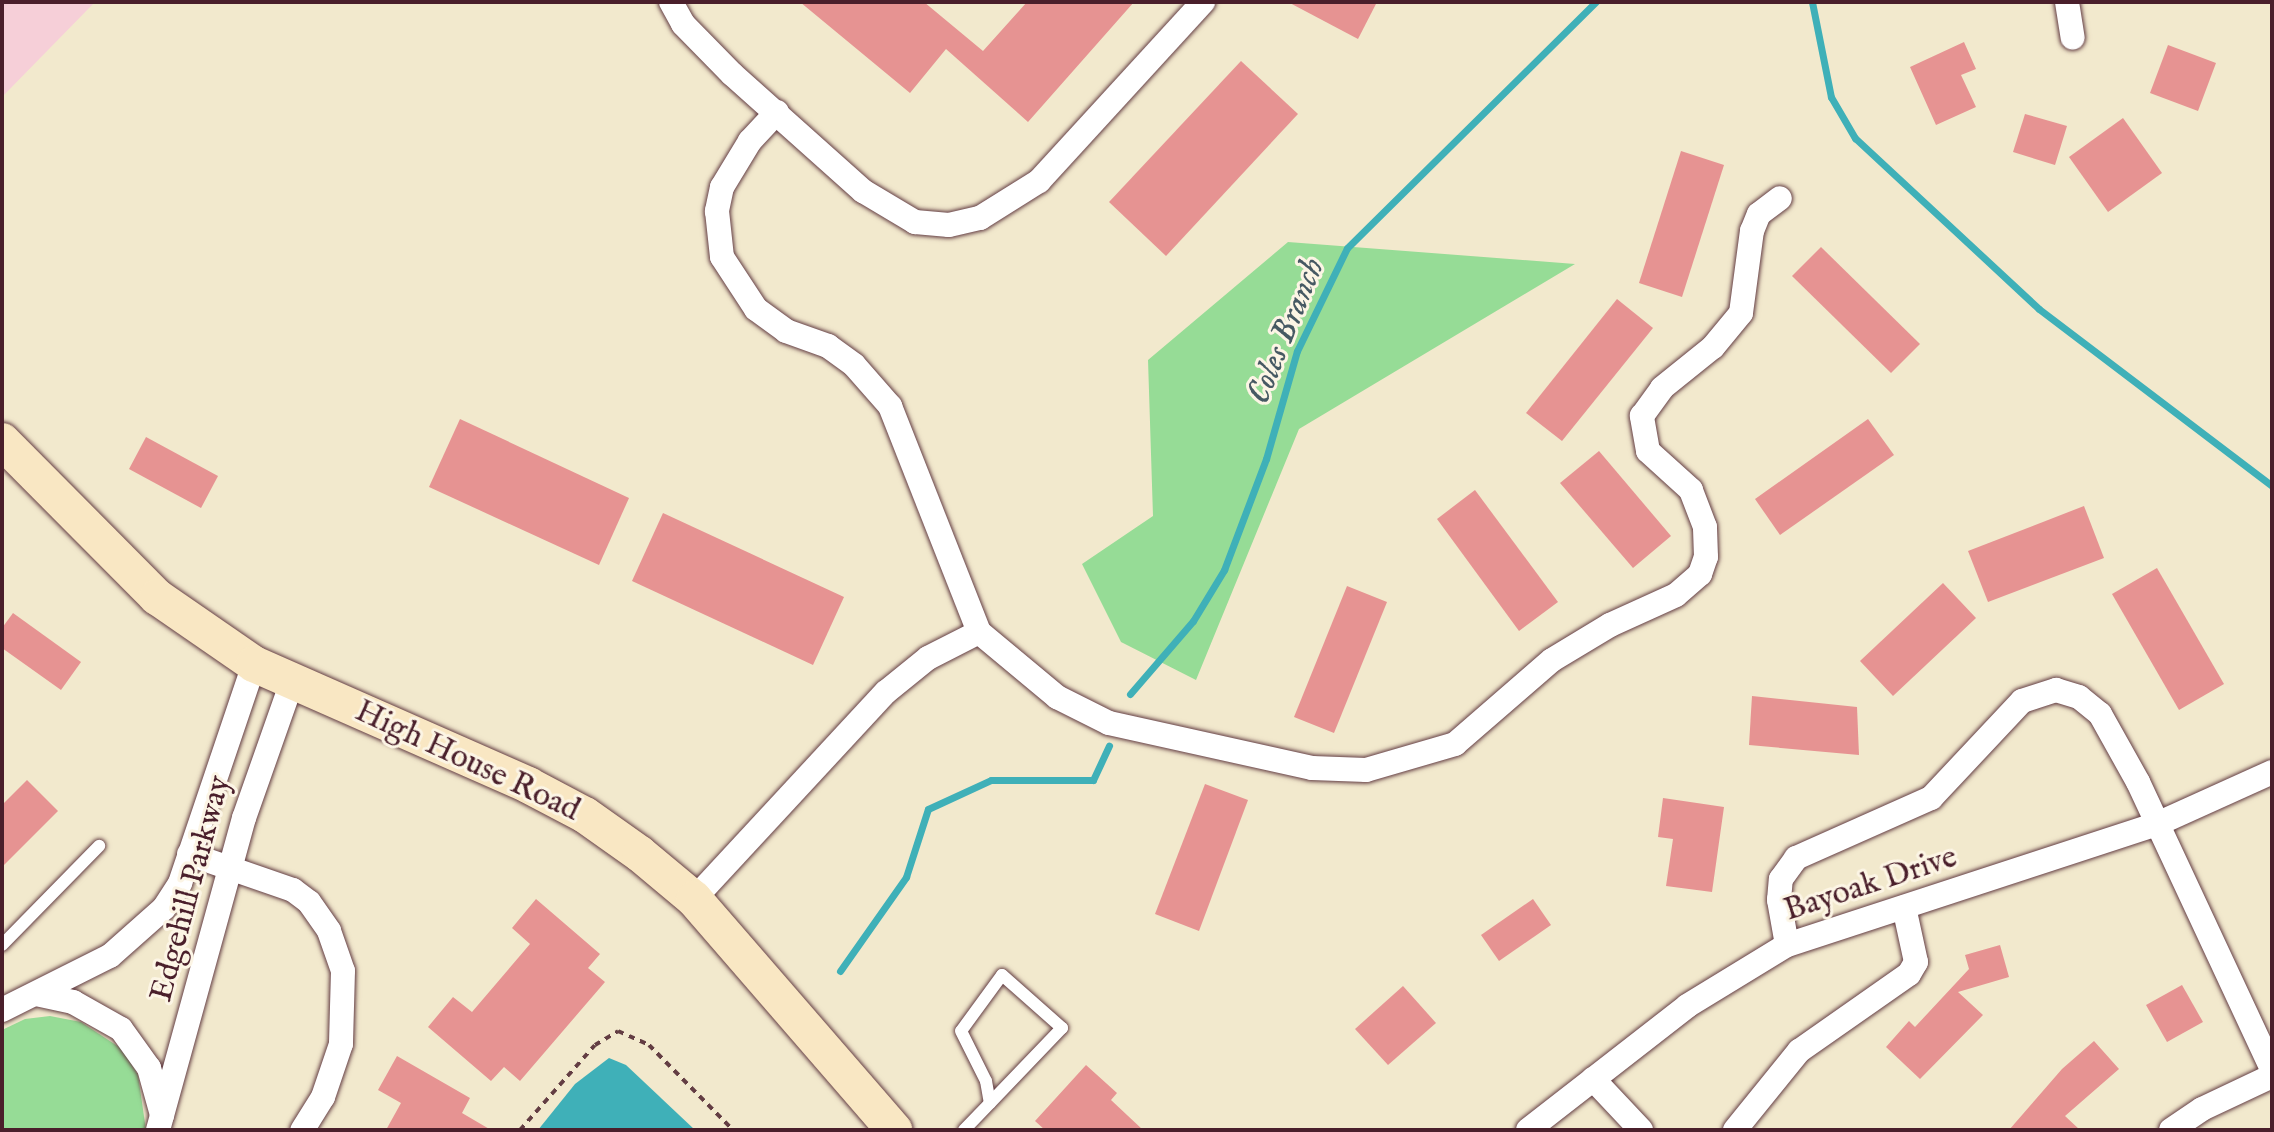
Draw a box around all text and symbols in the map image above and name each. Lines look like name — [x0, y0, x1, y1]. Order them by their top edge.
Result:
water label: Coles Branch — [1238, 252, 1334, 410]
street label: High House Road — [349, 693, 585, 831]
street label: Edgehill Parkway — [143, 772, 241, 1006]
street label: Bayoak Drive — [1780, 839, 1962, 931]

